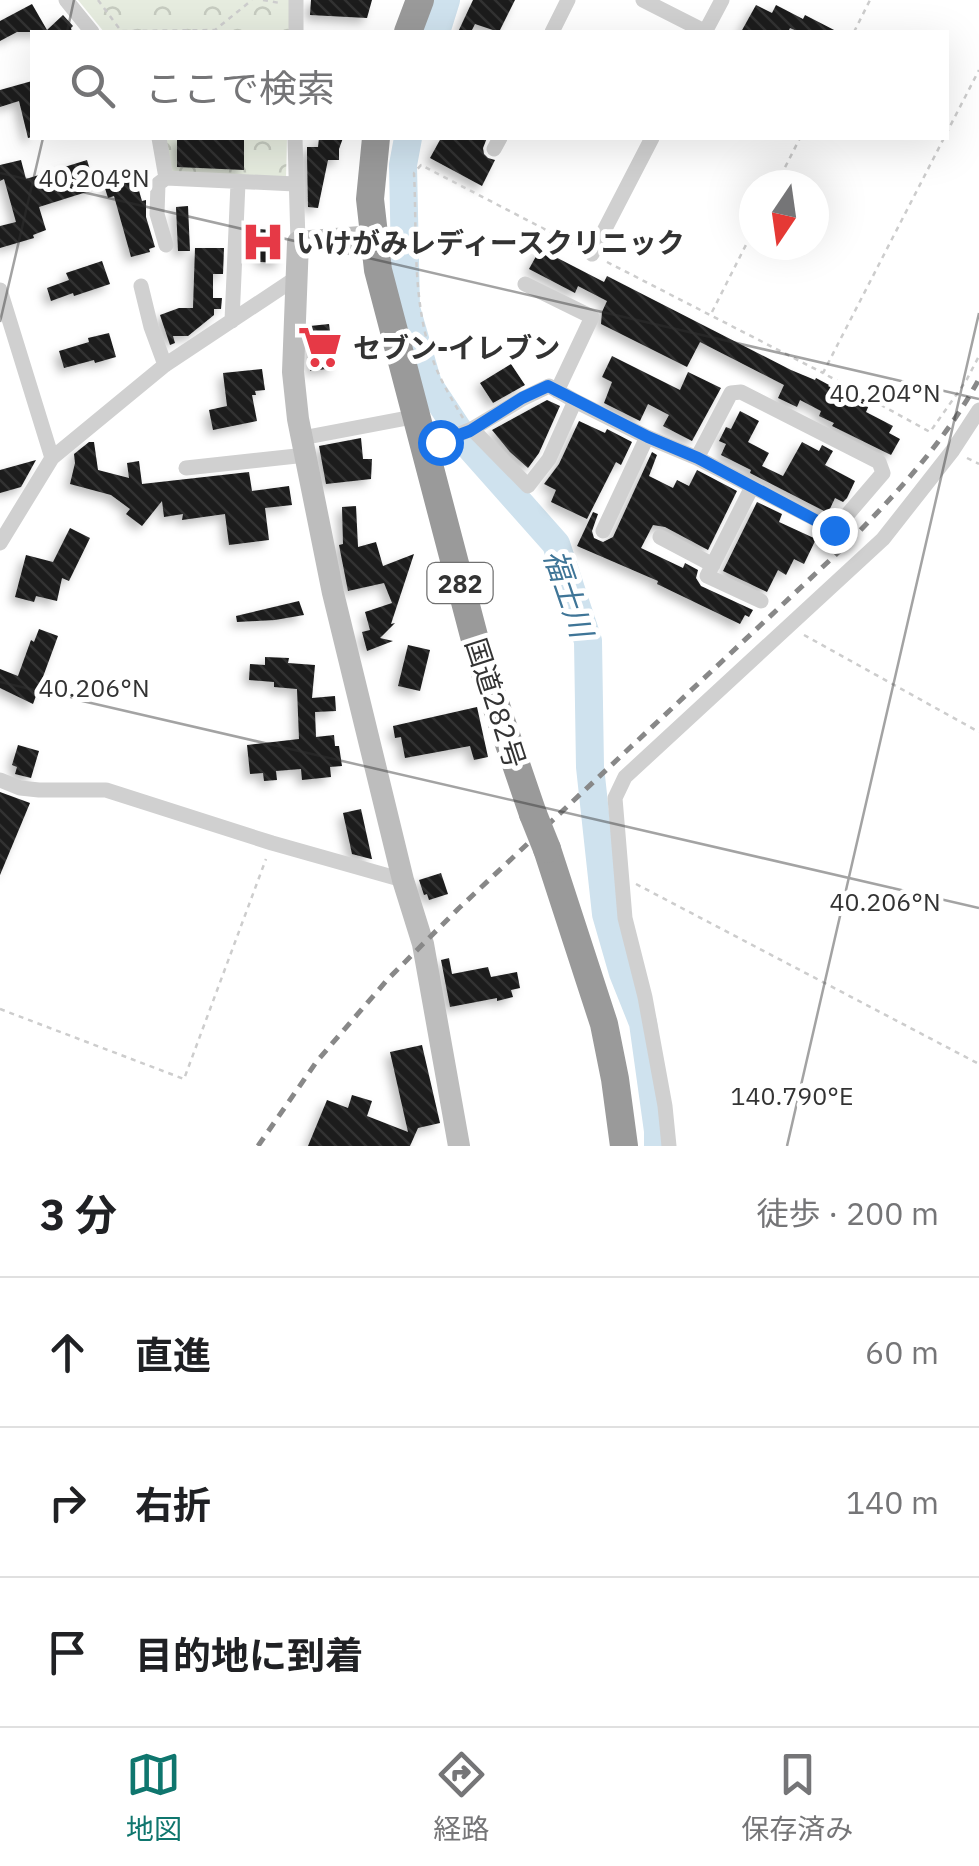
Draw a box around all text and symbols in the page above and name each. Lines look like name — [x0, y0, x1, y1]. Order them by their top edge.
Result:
search box — [30, 30, 949, 140]
icon: search — [65, 58, 120, 113]
text: ここで検索 — [145, 63, 335, 112]
text: 40.204°N — [38, 161, 150, 194]
north arrow — [739, 170, 829, 260]
hospital icon: いけがみレディースクリニック — [239, 218, 287, 266]
place label: いけがみレディースクリニック — [296, 224, 685, 261]
supermarket icon: セブン-イレブン — [296, 323, 344, 371]
place label: セブン-イレブン — [353, 329, 560, 366]
text: 40.204°N — [829, 376, 941, 409]
route start — [418, 420, 464, 466]
route end — [812, 508, 858, 554]
water label: 福士川 — [536, 544, 603, 645]
road number: 282 — [428, 563, 492, 603]
street label: 国道282号 — [458, 633, 534, 773]
text: 40.206°N — [38, 671, 150, 704]
text: 40.206°N — [829, 885, 941, 918]
text: 140.790°E — [730, 1079, 854, 1112]
text: 3 分 — [40, 1187, 117, 1242]
text: 徒歩 · 200 m — [756, 1192, 939, 1234]
icon: ahead — [40, 1325, 95, 1380]
text: 直進 — [135, 1330, 211, 1379]
text: 60 m — [865, 1331, 939, 1373]
icon: right — [40, 1475, 95, 1530]
text: 右折 — [135, 1480, 211, 1529]
text: 140 m — [846, 1481, 939, 1523]
icon: arrive — [40, 1625, 95, 1680]
text: 目的地に到着 — [135, 1630, 363, 1679]
tab: 地図 — [126, 1747, 182, 1847]
tab: 経路 — [433, 1747, 489, 1847]
tab: 保存済み — [741, 1747, 853, 1847]

